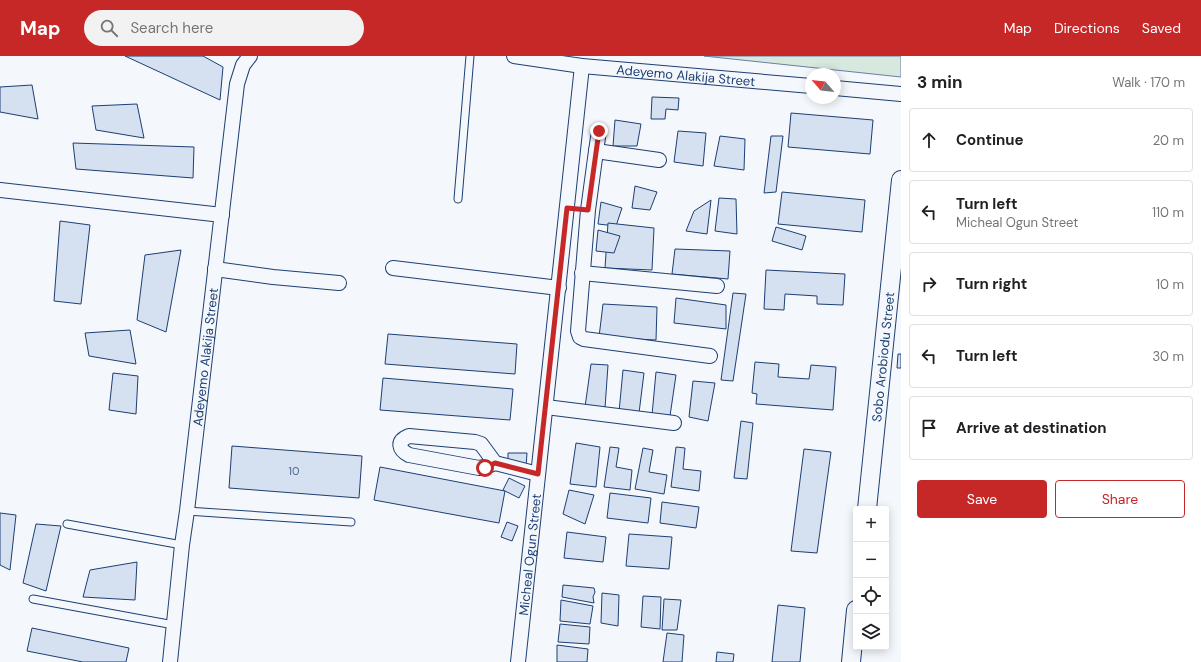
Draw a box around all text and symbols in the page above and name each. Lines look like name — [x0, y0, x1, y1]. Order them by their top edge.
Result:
search box — [84, 10, 364, 46]
text: Map — [20, 16, 60, 41]
icon: search — [98, 17, 120, 39]
text: Search here — [130, 18, 213, 38]
text: Map — [1004, 19, 1032, 37]
text: Directions — [1054, 19, 1120, 37]
text: Saved — [1142, 19, 1181, 37]
street label: Adeyemo Alakija Street — [616, 61, 756, 90]
north arrow — [805, 68, 841, 104]
text: 3 min — [917, 71, 962, 93]
text: Walk · 170 m — [1112, 74, 1185, 91]
route end — [590, 122, 608, 140]
icon: ahead — [918, 129, 940, 151]
text: Continue — [956, 130, 1024, 150]
text: 20 m — [1153, 132, 1184, 149]
text: Turn left — [956, 194, 1017, 214]
icon: left — [918, 201, 940, 223]
text: 110 m — [1152, 204, 1184, 221]
text: Micheal Ogun Street — [956, 214, 1078, 231]
icon: right — [918, 273, 940, 295]
text: Turn right — [956, 274, 1027, 294]
text: 10 m — [1156, 276, 1184, 293]
street label: Adeyemo Alakija Street — [189, 287, 222, 427]
street label: Sobo Arobiodu Street — [868, 291, 898, 423]
icon: left — [918, 345, 940, 367]
text: Turn left — [956, 346, 1017, 366]
text: 30 m — [1152, 348, 1184, 365]
icon: arrive — [918, 417, 940, 439]
text: Arrive at destination — [956, 418, 1107, 438]
route start — [476, 459, 494, 477]
house number: 10 — [289, 464, 299, 478]
button: Save — [917, 480, 1047, 518]
button: Share — [1055, 480, 1185, 518]
street label: Micheal Ogun Street — [515, 493, 545, 616]
map controls — [853, 506, 889, 650]
button: + — [853, 506, 889, 542]
button: − — [853, 542, 889, 578]
button: locate — [853, 578, 889, 614]
button: layers — [853, 614, 889, 650]

